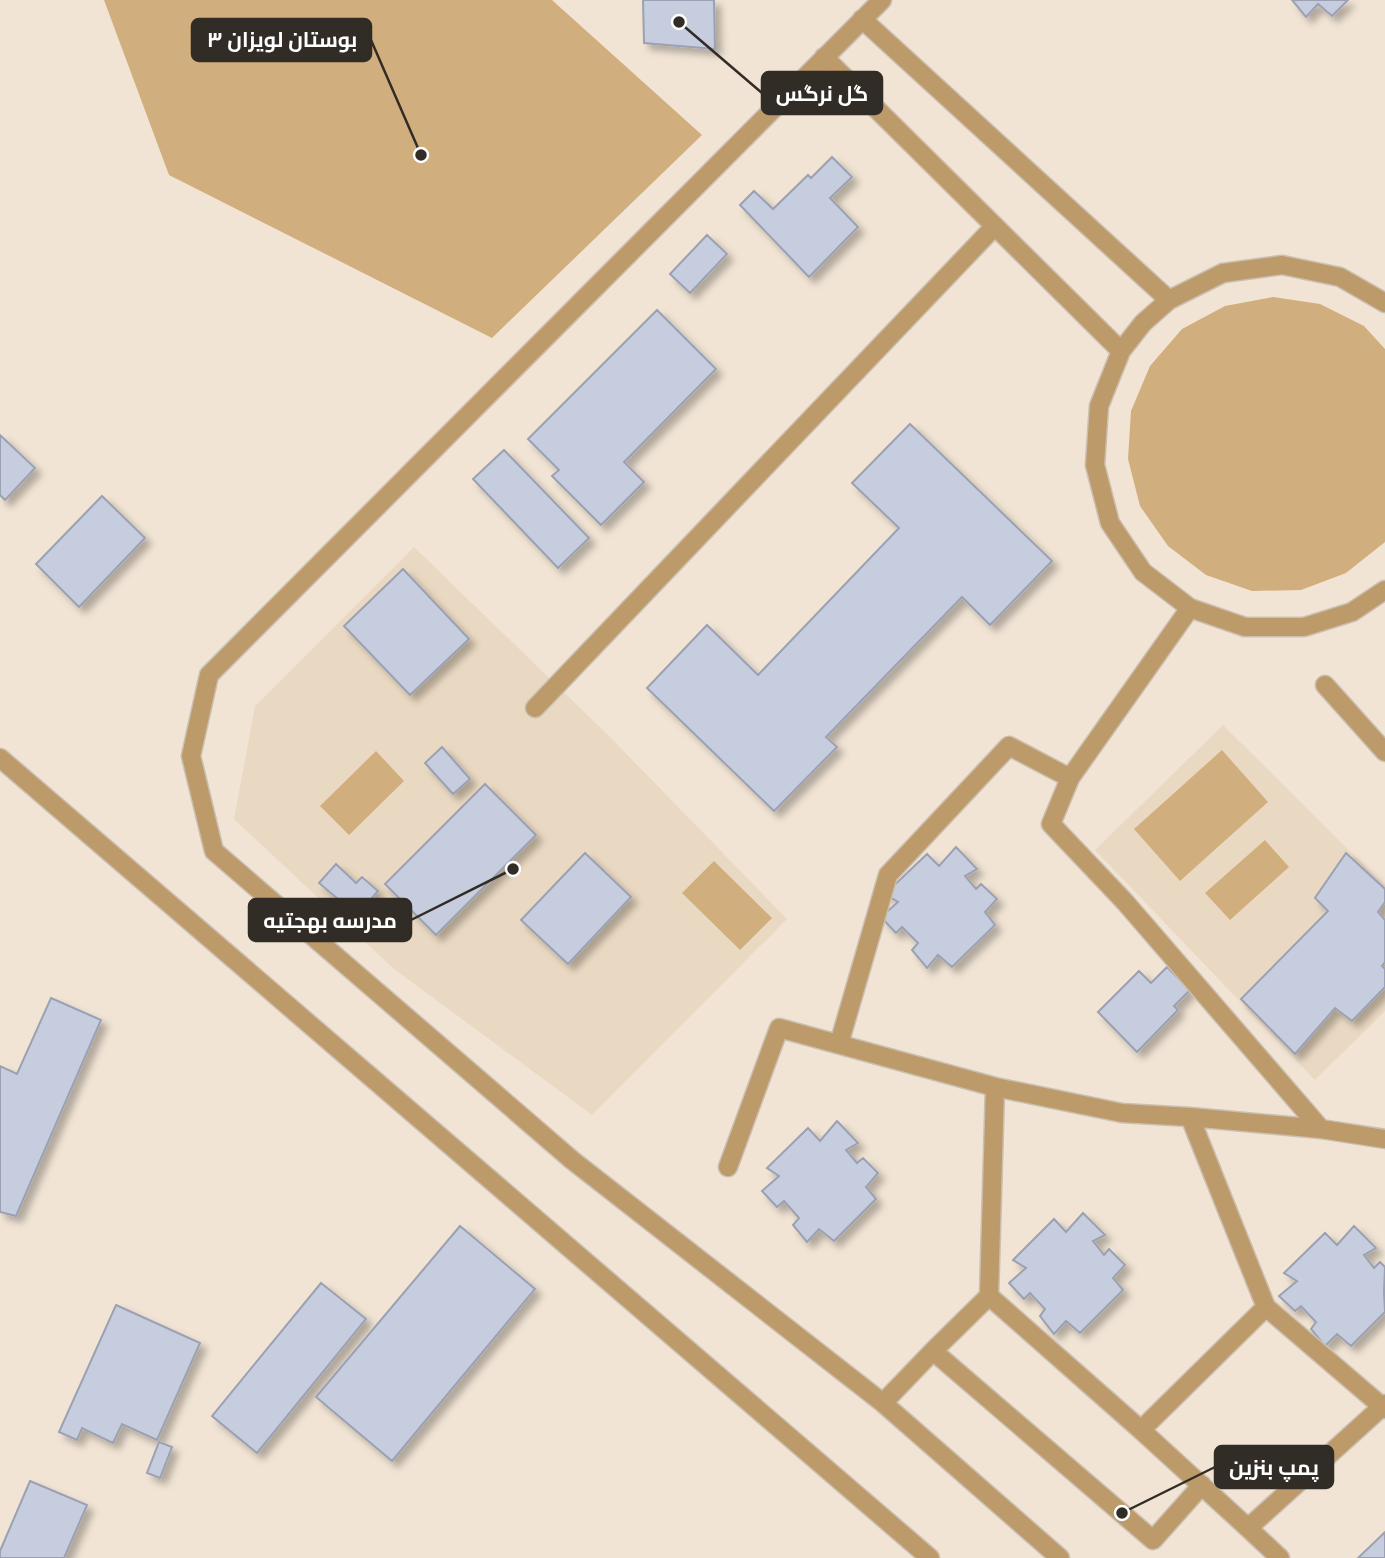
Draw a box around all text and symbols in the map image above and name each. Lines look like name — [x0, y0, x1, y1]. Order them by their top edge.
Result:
callout: بوستان لویزان ۳ — [192, 19, 371, 61]
text: بوستان لویزان ۳ — [207, 25, 357, 54]
callout: گل نرگس — [762, 72, 882, 114]
text: گل نرگس — [776, 79, 868, 108]
callout: مدرسه بهجتیه — [249, 899, 411, 941]
text: مدرسه بهجتیه — [263, 906, 397, 935]
callout: پمپ بنزین — [1215, 1446, 1333, 1488]
text: پمپ بنزین — [1229, 1453, 1319, 1483]

